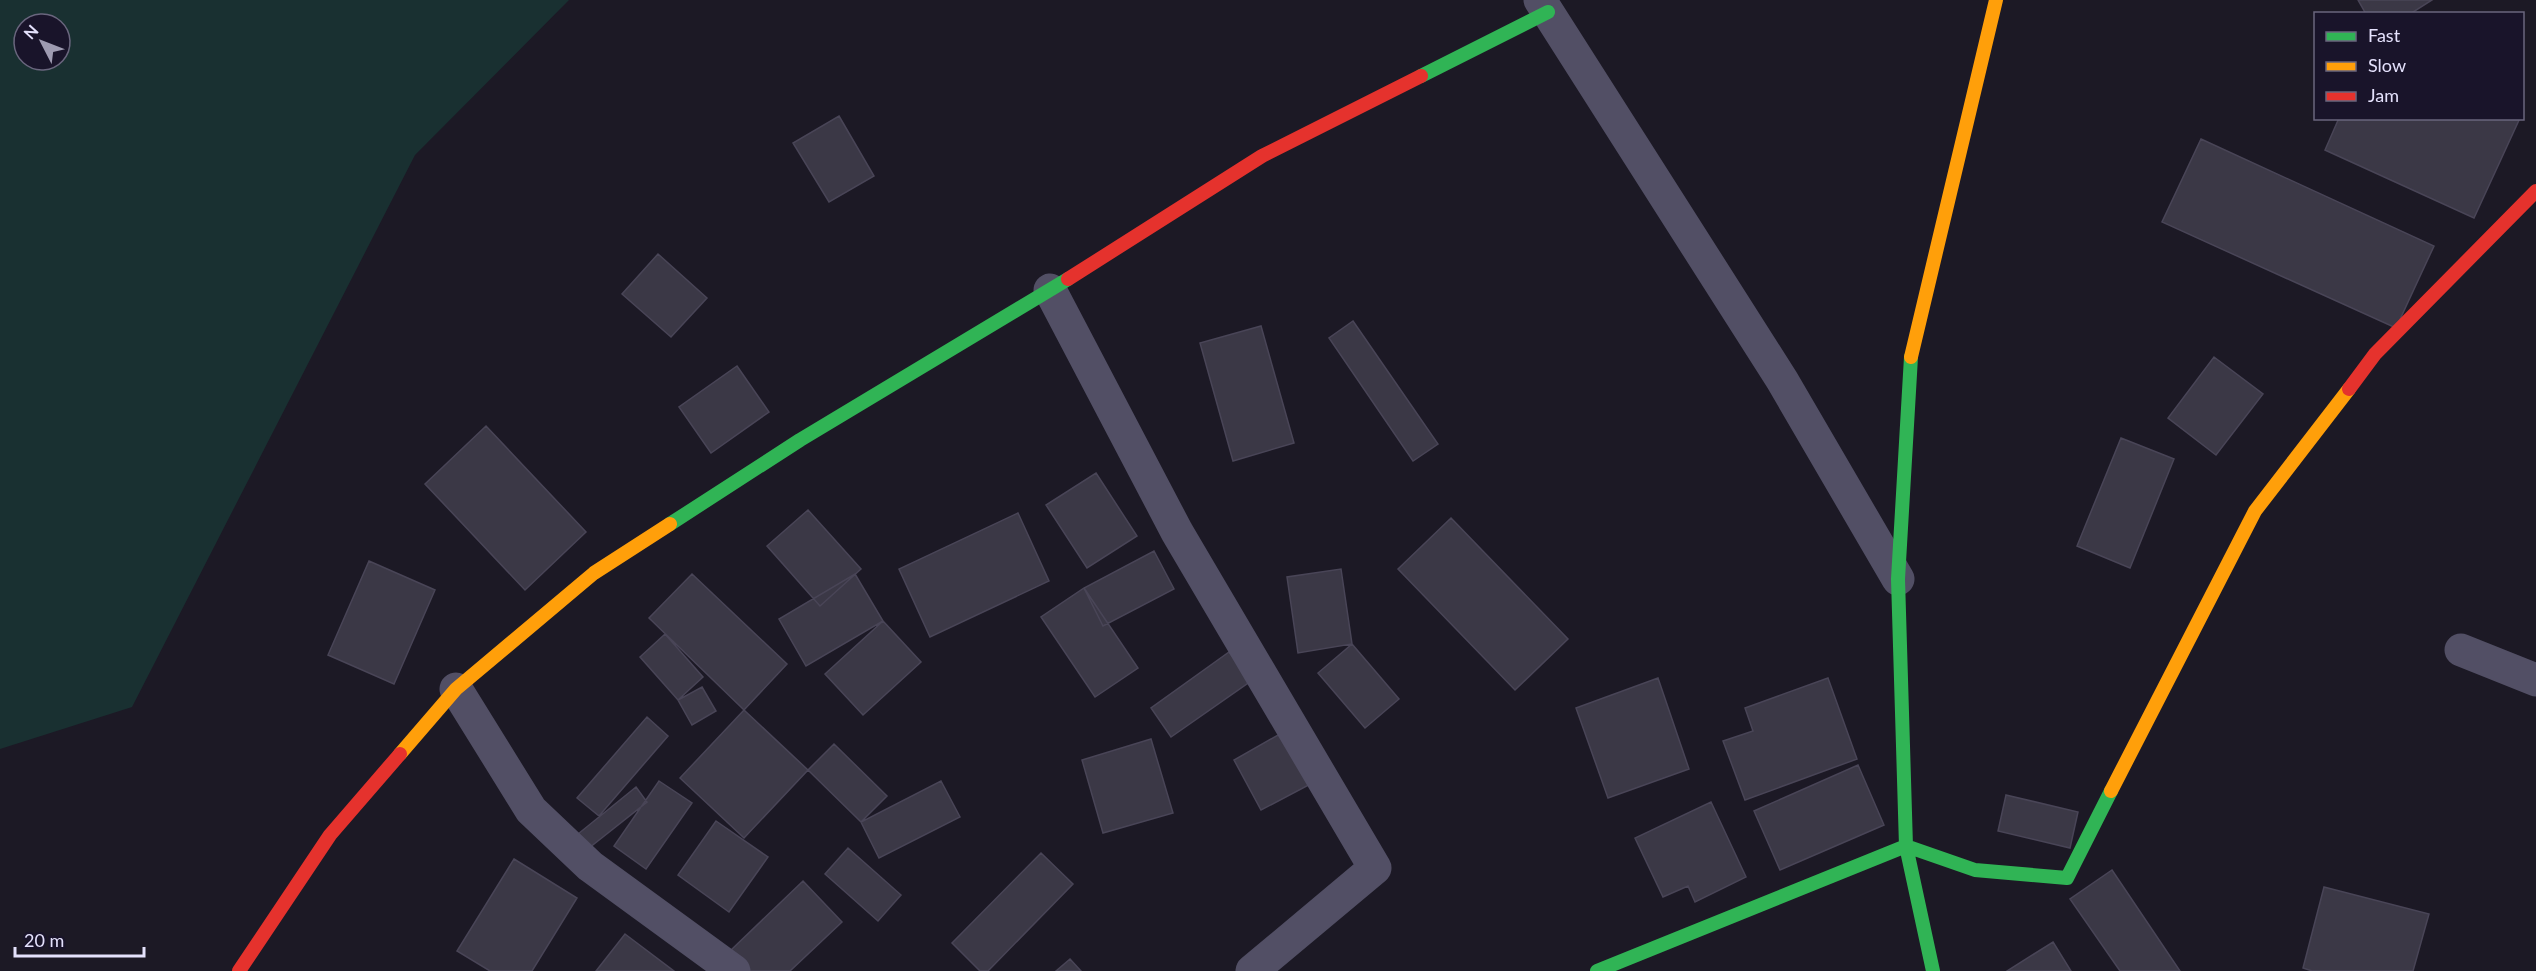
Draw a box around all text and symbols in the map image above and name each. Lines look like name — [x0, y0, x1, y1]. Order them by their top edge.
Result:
north arrow — [12, 12, 72, 72]
legend — [2314, 12, 2524, 120]
text: N — [19, 21, 42, 43]
text: Fast — [2368, 24, 2401, 46]
text: Slow — [2368, 54, 2406, 76]
text: Jam — [2368, 84, 2399, 106]
scale bar — [15, 920, 144, 958]
text: 20 m — [24, 929, 64, 951]

